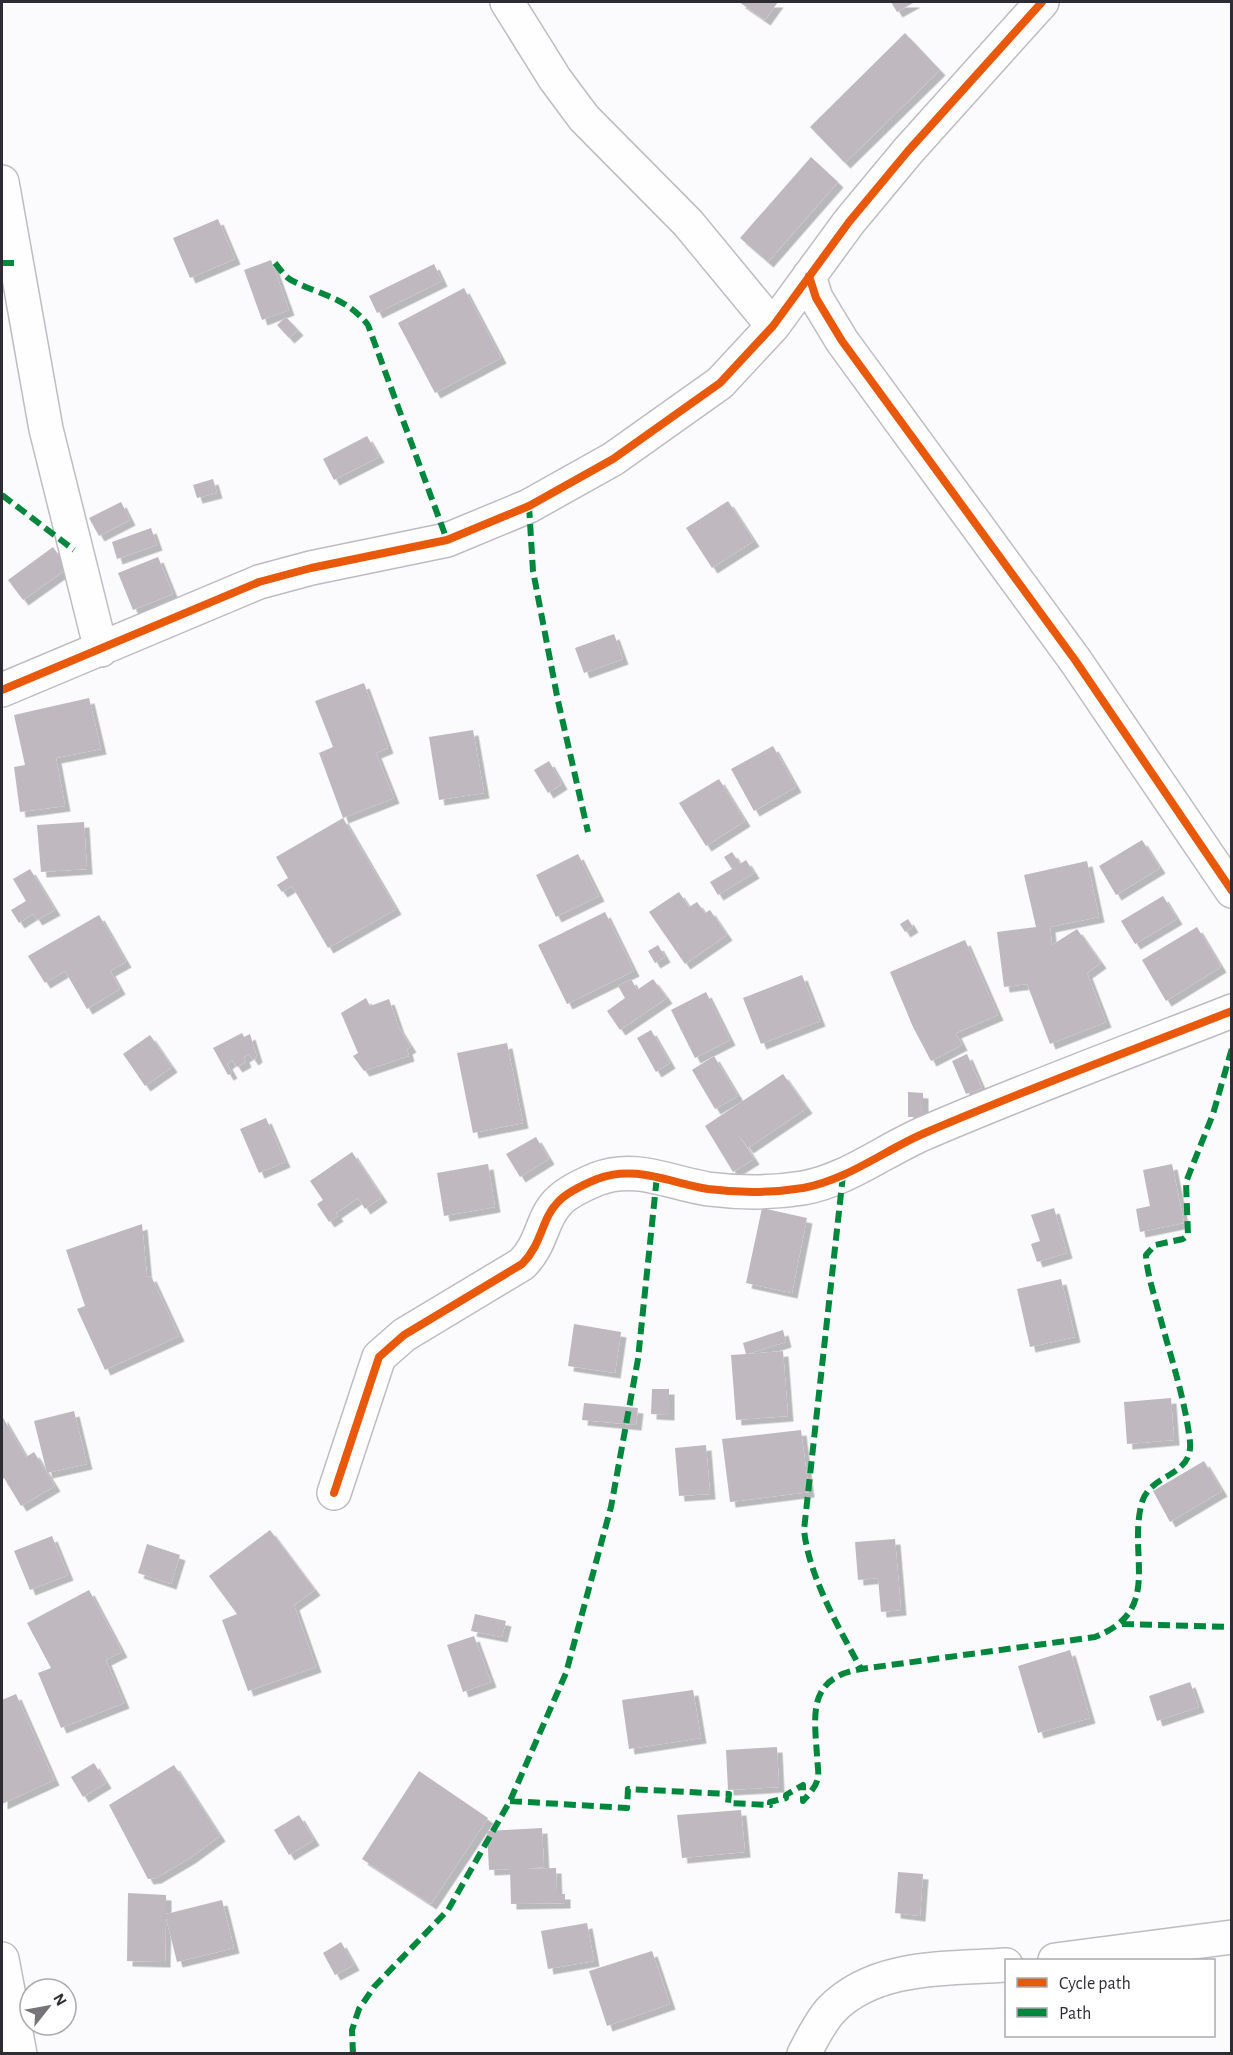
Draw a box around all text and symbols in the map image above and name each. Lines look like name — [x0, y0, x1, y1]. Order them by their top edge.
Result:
legend — [1005, 1959, 1215, 2037]
text: Cycle path — [1059, 1975, 1131, 1993]
north arrow — [18, 1977, 78, 2037]
text: N — [50, 1991, 70, 2009]
text: Path — [1059, 2005, 1091, 2023]

